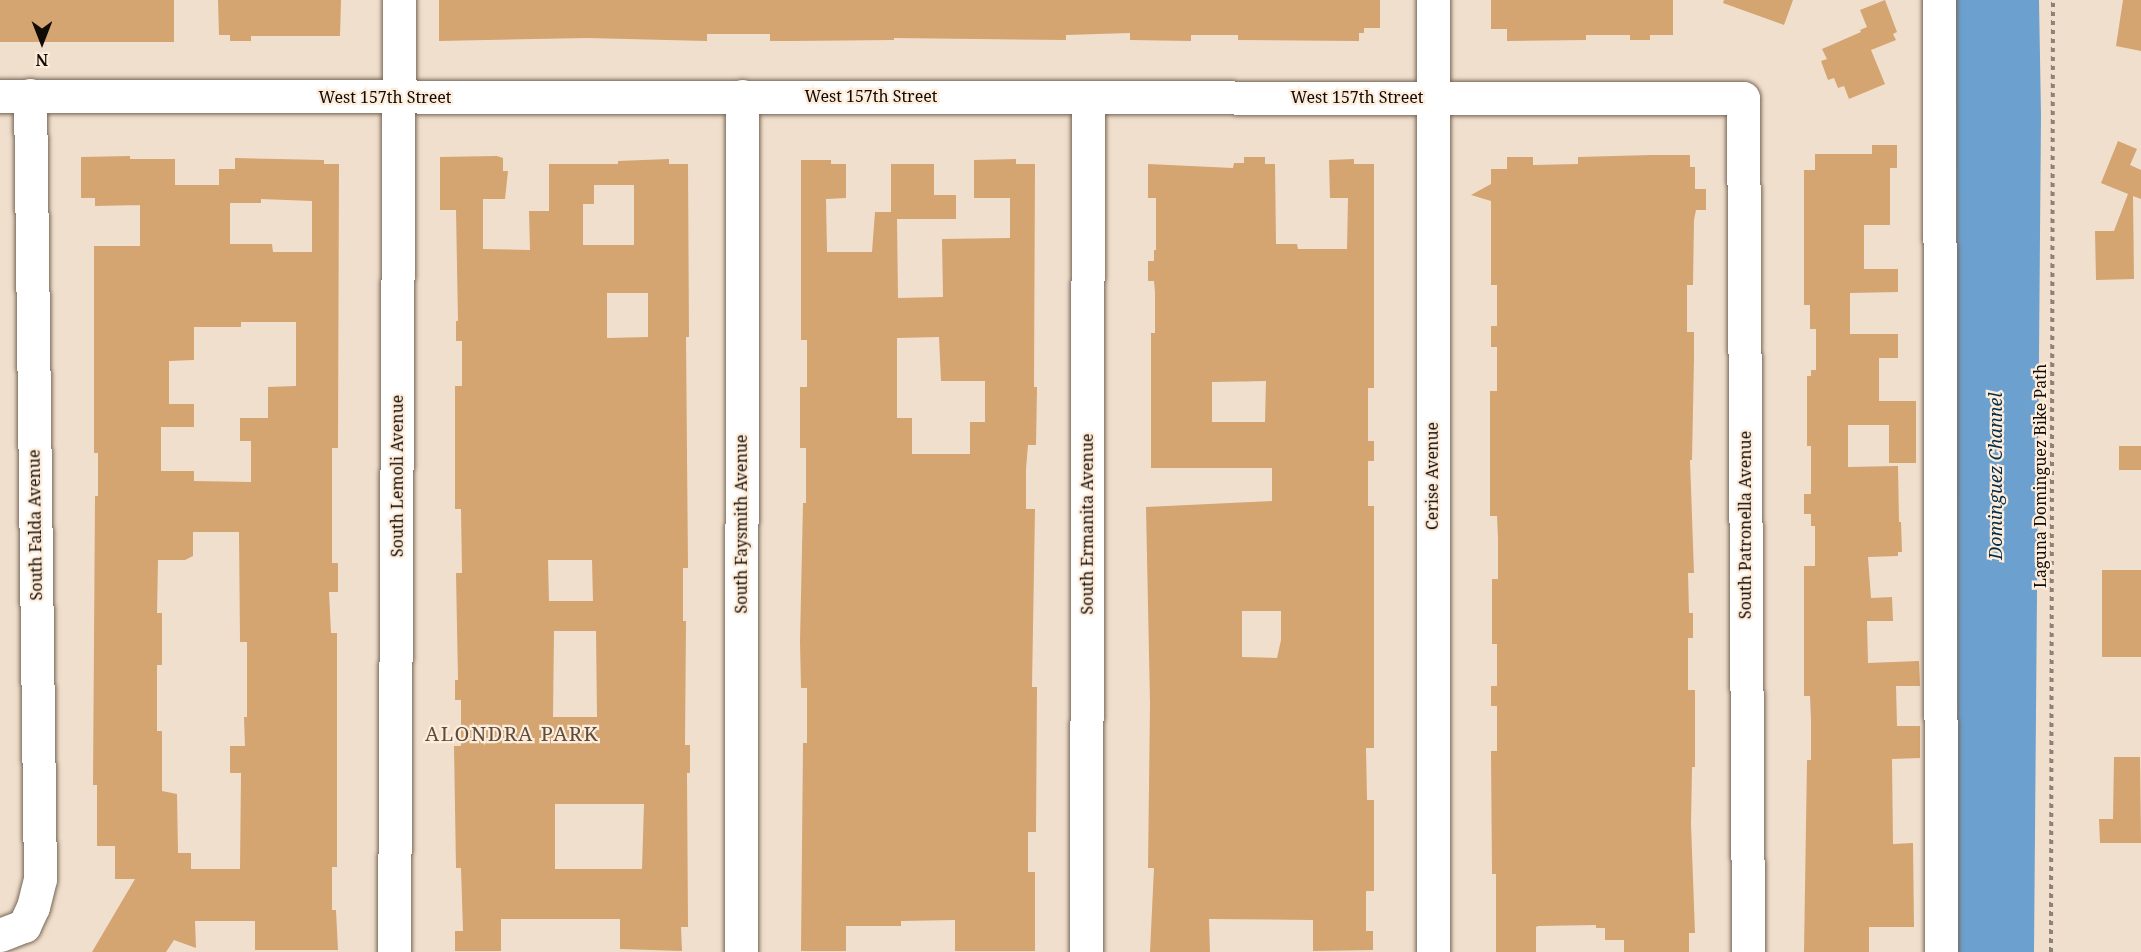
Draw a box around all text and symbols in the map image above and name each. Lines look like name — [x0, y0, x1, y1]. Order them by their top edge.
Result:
north arrow — [12, 12, 72, 72]
text: N — [36, 49, 48, 71]
street label: West 157th Street — [805, 86, 937, 106]
street label: West 157th Street — [319, 87, 451, 107]
street label: West 157th Street — [1291, 87, 1423, 107]
street label: Laguna Dominguez Bike Path — [2030, 364, 2050, 588]
water label: Dominguez Channel — [1984, 392, 2006, 560]
street label: South Lemoli Avenue — [387, 395, 407, 557]
street label: Cerise Avenue — [1422, 422, 1442, 530]
street label: South Patronella Avenue — [1735, 431, 1755, 619]
street label: South Ermanita Avenue — [1077, 433, 1097, 615]
street label: South Faysmith Avenue — [731, 434, 751, 614]
street label: South Falda Avenue — [24, 449, 46, 601]
district label: ALONDRA PARK — [425, 721, 599, 745]

